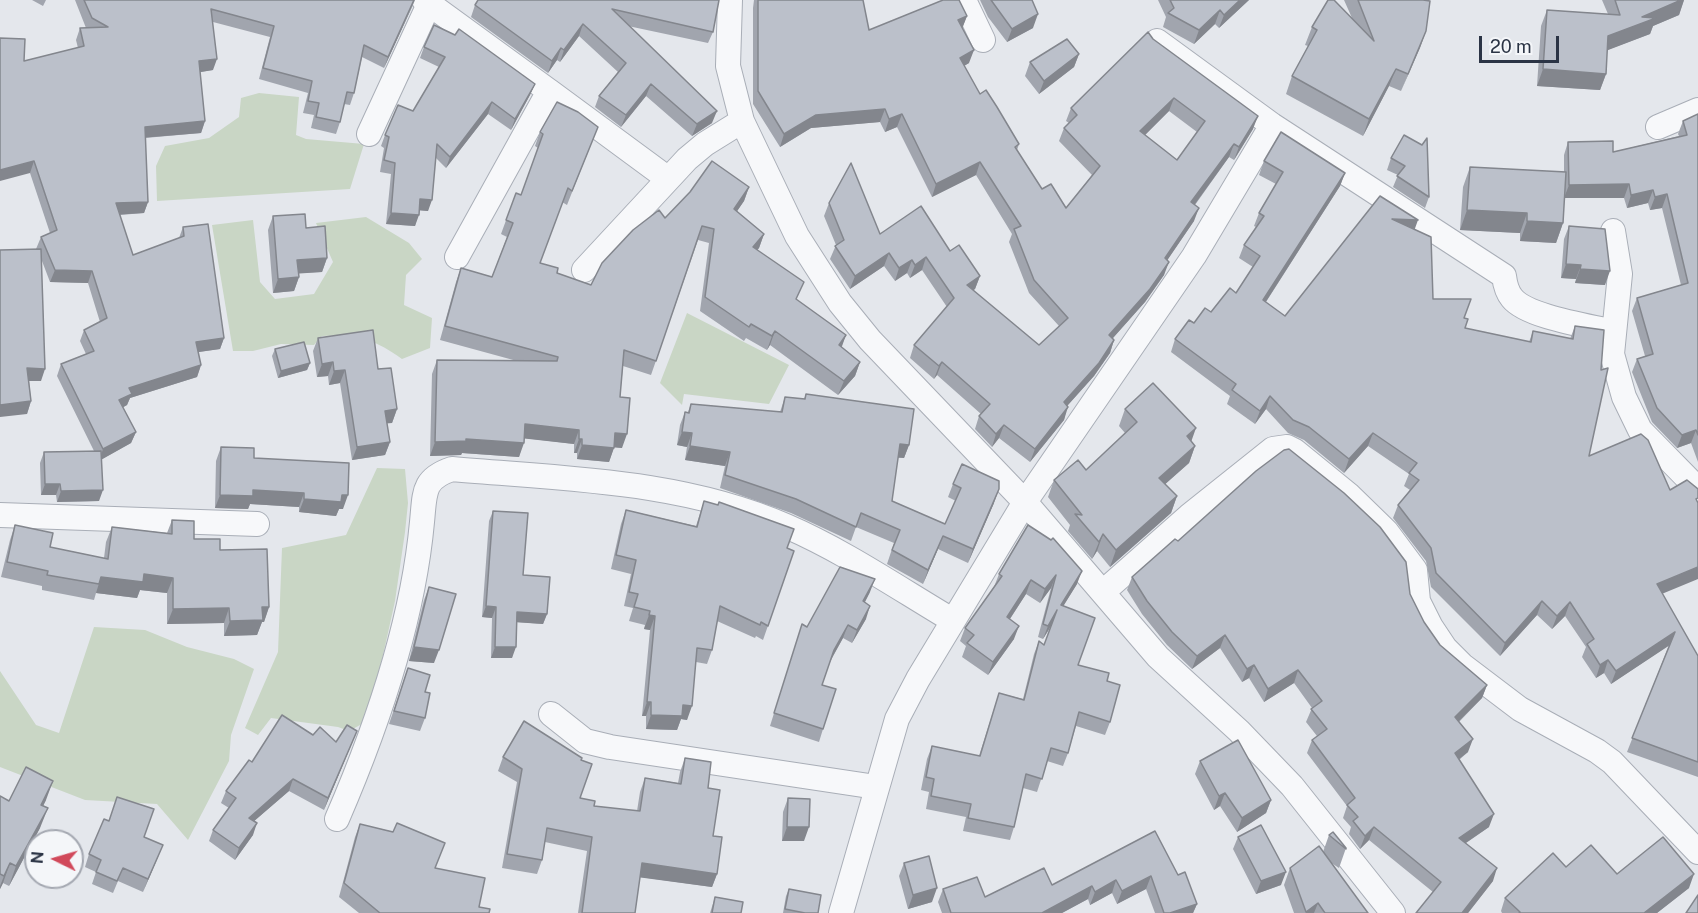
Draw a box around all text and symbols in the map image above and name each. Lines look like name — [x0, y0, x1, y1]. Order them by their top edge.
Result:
scale bar — [1482, 24, 1562, 62]
text: 20 m — [1490, 36, 1532, 57]
north arrow — [24, 829, 84, 889]
text: N — [28, 851, 48, 865]

